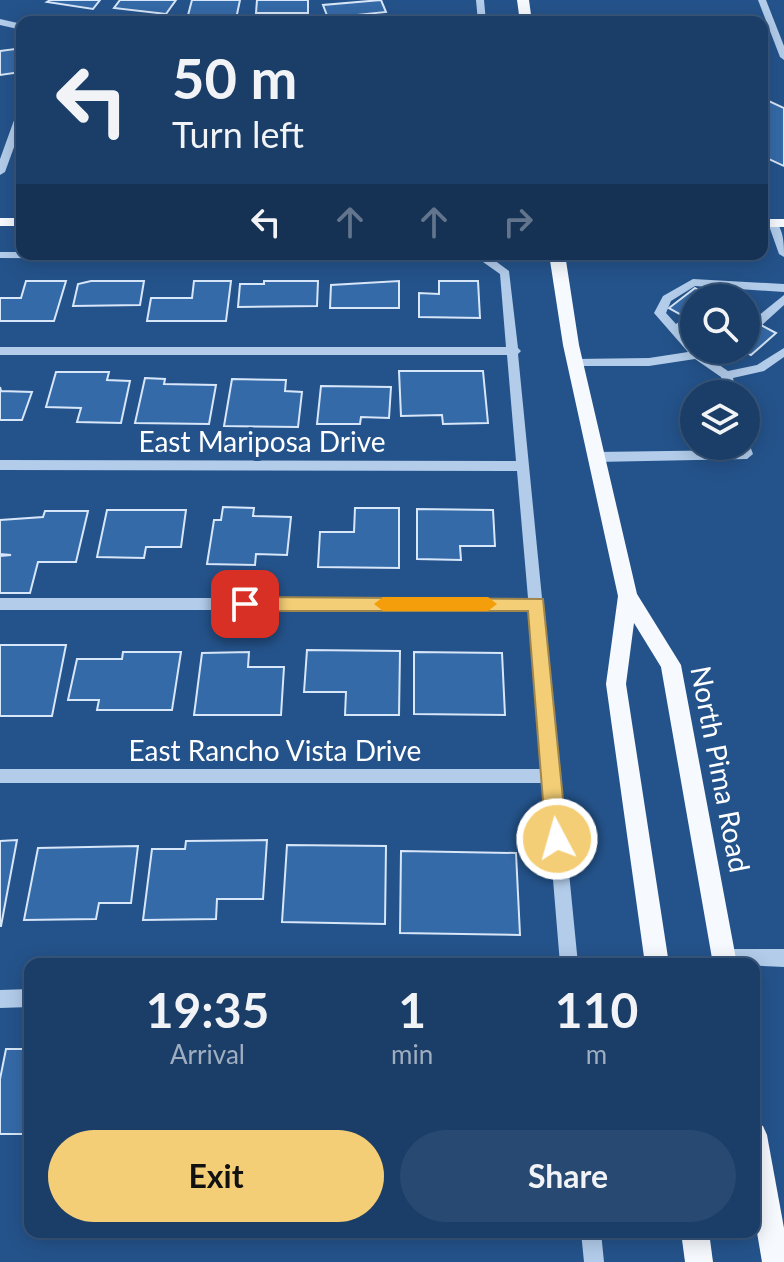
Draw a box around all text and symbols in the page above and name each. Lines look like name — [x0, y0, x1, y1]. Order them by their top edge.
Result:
text: 50 m — [172, 44, 297, 111]
icon: left — [40, 48, 144, 152]
text: Turn left — [172, 112, 304, 156]
icon: left — [244, 200, 288, 244]
icon: ahead — [328, 200, 372, 244]
icon: ahead — [412, 200, 456, 244]
icon: right — [496, 200, 540, 244]
map controls — [680, 284, 760, 460]
button: search — [680, 284, 760, 364]
button: layers — [680, 380, 760, 460]
street label: East Mariposa Drive — [138, 424, 386, 458]
pin — [211, 570, 279, 638]
icon: arrive — [223, 582, 267, 626]
street label: North Pima Road — [684, 663, 758, 875]
street label: East Rancho Vista Drive — [129, 733, 421, 767]
position arrow — [515, 797, 599, 881]
text: 19:35 — [146, 981, 269, 1038]
text: 1 — [398, 981, 426, 1038]
text: 110 — [555, 981, 638, 1038]
text: Arrival — [170, 1038, 245, 1070]
text: min — [391, 1038, 433, 1070]
text: m — [586, 1038, 607, 1070]
button: Exit — [48, 1130, 384, 1222]
button: Share — [400, 1130, 736, 1222]

